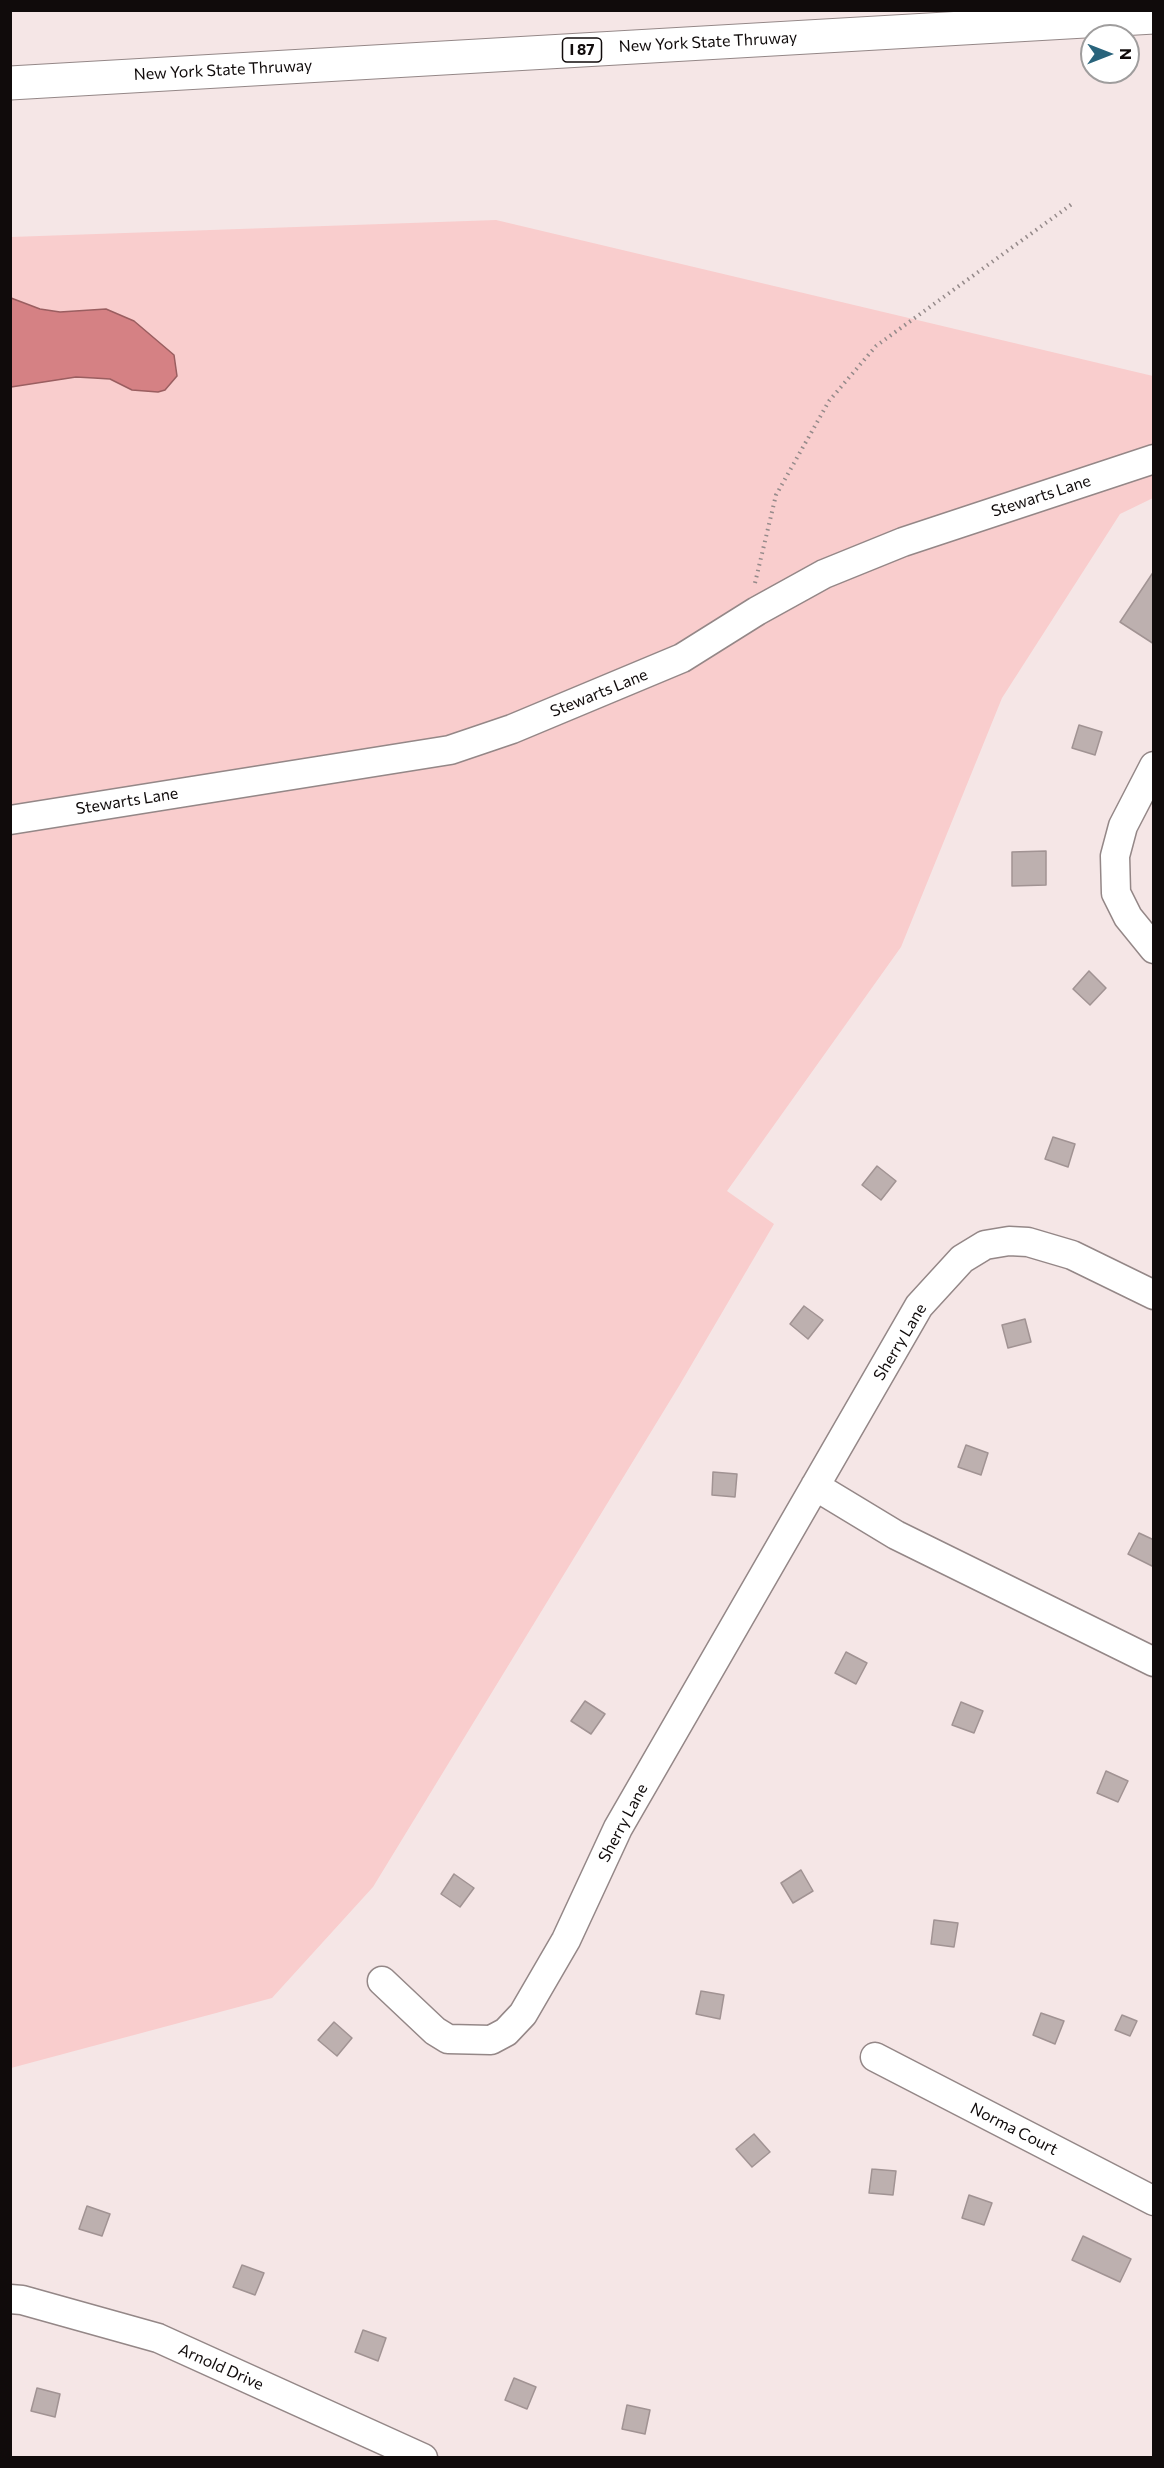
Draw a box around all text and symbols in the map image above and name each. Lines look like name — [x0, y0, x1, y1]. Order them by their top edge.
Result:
north arrow — [1080, 24, 1140, 84]
street label: New York State Thruway — [618, 28, 798, 56]
road number: I 87 — [562, 38, 602, 62]
text: N — [1117, 48, 1136, 60]
street label: New York State Thruway — [133, 56, 313, 84]
street label: Stewarts Lane — [989, 471, 1093, 521]
street label: Stewarts Lane — [547, 665, 651, 721]
street label: Stewarts Lane — [74, 783, 180, 819]
street label: Sherry Lane — [870, 1300, 930, 1384]
street label: Sherry Lane — [594, 1780, 652, 1866]
street label: Norma Court — [967, 2099, 1061, 2159]
street label: Arnold Drive — [175, 2340, 267, 2394]

